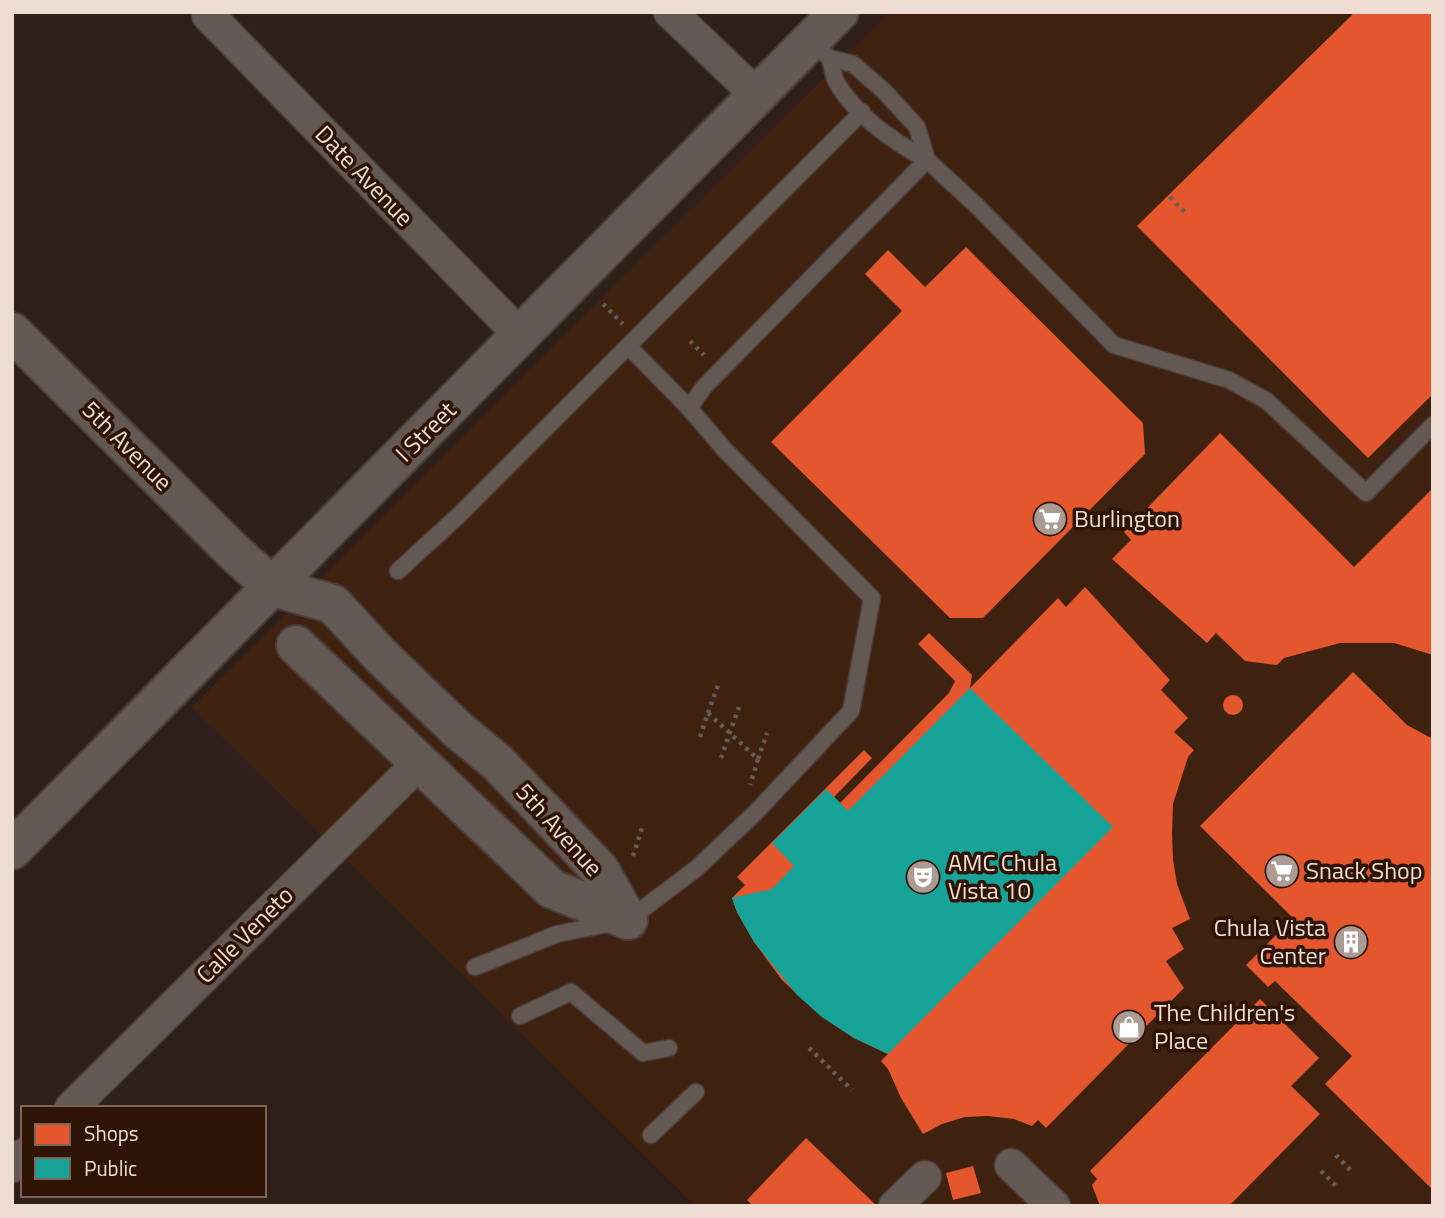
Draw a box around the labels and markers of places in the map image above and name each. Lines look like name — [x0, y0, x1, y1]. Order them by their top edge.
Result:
supermarket icon: Burlington — [1031, 500, 1069, 538]
place label: Burlington — [1074, 500, 1180, 536]
place label: AMC Chula Vista 10 — [948, 844, 1057, 908]
supermarket icon: Snack Shop — [1263, 852, 1301, 890]
place label: Snack Shop — [1306, 852, 1422, 888]
theatre icon: AMC Chula Vista 10 — [904, 858, 942, 896]
place label: Chula Vista Center — [1214, 909, 1326, 973]
building icon: Chula Vista Center — [1332, 923, 1370, 961]
place label: The Children's Place — [1154, 994, 1295, 1058]
shop icon: The Children's Place — [1110, 1008, 1148, 1046]

